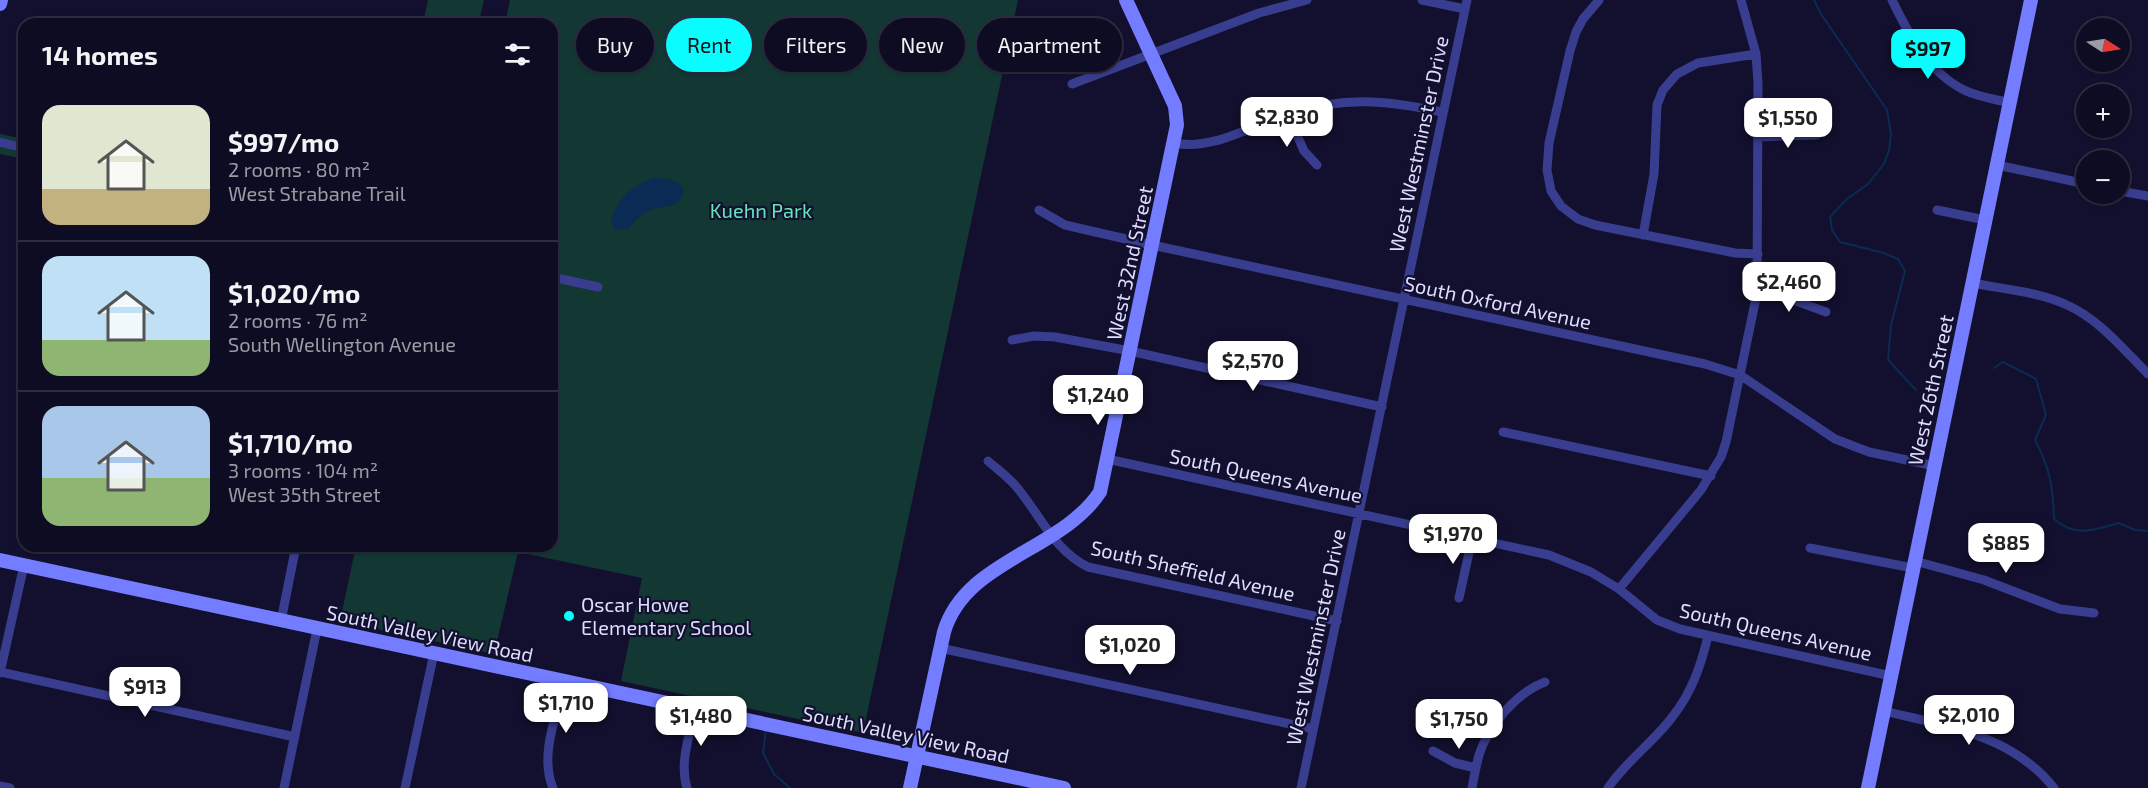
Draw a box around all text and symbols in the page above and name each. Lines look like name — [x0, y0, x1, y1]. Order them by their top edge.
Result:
chip: Buy — [576, 18, 654, 72]
chip: Rent — [666, 18, 752, 72]
chip: Filters — [764, 18, 867, 72]
chip: New — [879, 18, 965, 72]
chip: Apartment — [977, 18, 1122, 72]
north arrow — [2076, 18, 2130, 72]
map controls — [2076, 18, 2130, 204]
pin: $997 — [1892, 29, 1964, 80]
street label: West Westminster Drive — [1383, 34, 1453, 254]
text: $997 — [1905, 36, 1951, 60]
icon: filters — [501, 38, 534, 71]
text: 14 homes — [42, 39, 158, 70]
button: + — [2076, 84, 2130, 138]
pin: $2,830 — [1238, 97, 1336, 148]
pin: $1,550 — [1739, 98, 1837, 149]
text: $2,830 — [1255, 104, 1319, 128]
text: $1,550 — [1758, 105, 1818, 129]
text: $997/mo — [228, 126, 339, 157]
icon: home — [90, 129, 162, 201]
button: − — [2076, 150, 2130, 204]
text: 2 rooms · 80 m² — [228, 157, 370, 181]
text: West Strabane Trail — [228, 181, 406, 205]
street label: West 32nd Street — [1101, 183, 1157, 342]
park label: Kuehn Park — [710, 198, 812, 222]
pin: $2,460 — [1740, 262, 1838, 313]
text: $2,460 — [1756, 269, 1822, 293]
street label: South Oxford Avenue — [1402, 270, 1594, 334]
text: $1,020/mo — [228, 277, 360, 308]
icon: home — [90, 280, 162, 352]
text: 2 rooms · 76 m² — [228, 308, 367, 332]
street label: West 26th Street — [1902, 312, 1958, 468]
text: South Wellington Avenue — [228, 332, 456, 356]
pin: $2,570 — [1204, 341, 1302, 392]
text: $2,570 — [1222, 348, 1284, 372]
pin: $1,240 — [1049, 375, 1147, 426]
text: $1,240 — [1067, 382, 1129, 406]
text: $1,710/mo — [228, 427, 353, 458]
icon: home — [90, 430, 162, 502]
street label: South Queens Avenue — [1167, 443, 1365, 507]
text: 3 rooms · 104 m² — [228, 458, 378, 482]
text: West 35th Street — [228, 482, 381, 506]
pin: $1,970 — [1404, 514, 1502, 565]
text: $1,970 — [1423, 521, 1483, 545]
pin: $885 — [1970, 523, 2042, 574]
street label: West Westminster Drive — [1280, 527, 1350, 747]
text: $885 — [1982, 530, 2030, 554]
street label: South Sheffield Avenue — [1088, 535, 1298, 605]
place label: Oscar Howe Elementary School — [581, 592, 751, 639]
street label: South Queens Avenue — [1677, 597, 1875, 665]
street label: South Valley View Road — [324, 599, 536, 667]
marker: Oscar Howe Elementary School — [562, 609, 576, 623]
pin: $1,020 — [1081, 625, 1179, 676]
text: $1,020 — [1099, 632, 1161, 656]
pin: $913 — [109, 667, 181, 718]
text: $913 — [123, 674, 167, 698]
pin: $1,710 — [517, 683, 615, 734]
text: $1,710 — [538, 690, 594, 714]
pin: $2,010 — [1920, 695, 2018, 746]
pin: $1,480 — [652, 696, 750, 747]
pin: $1,750 — [1410, 699, 1508, 750]
street label: South Valley View Road — [800, 700, 1012, 768]
text: $2,010 — [1938, 702, 2000, 726]
text: $1,480 — [670, 703, 732, 727]
text: $1,750 — [1430, 706, 1488, 730]

